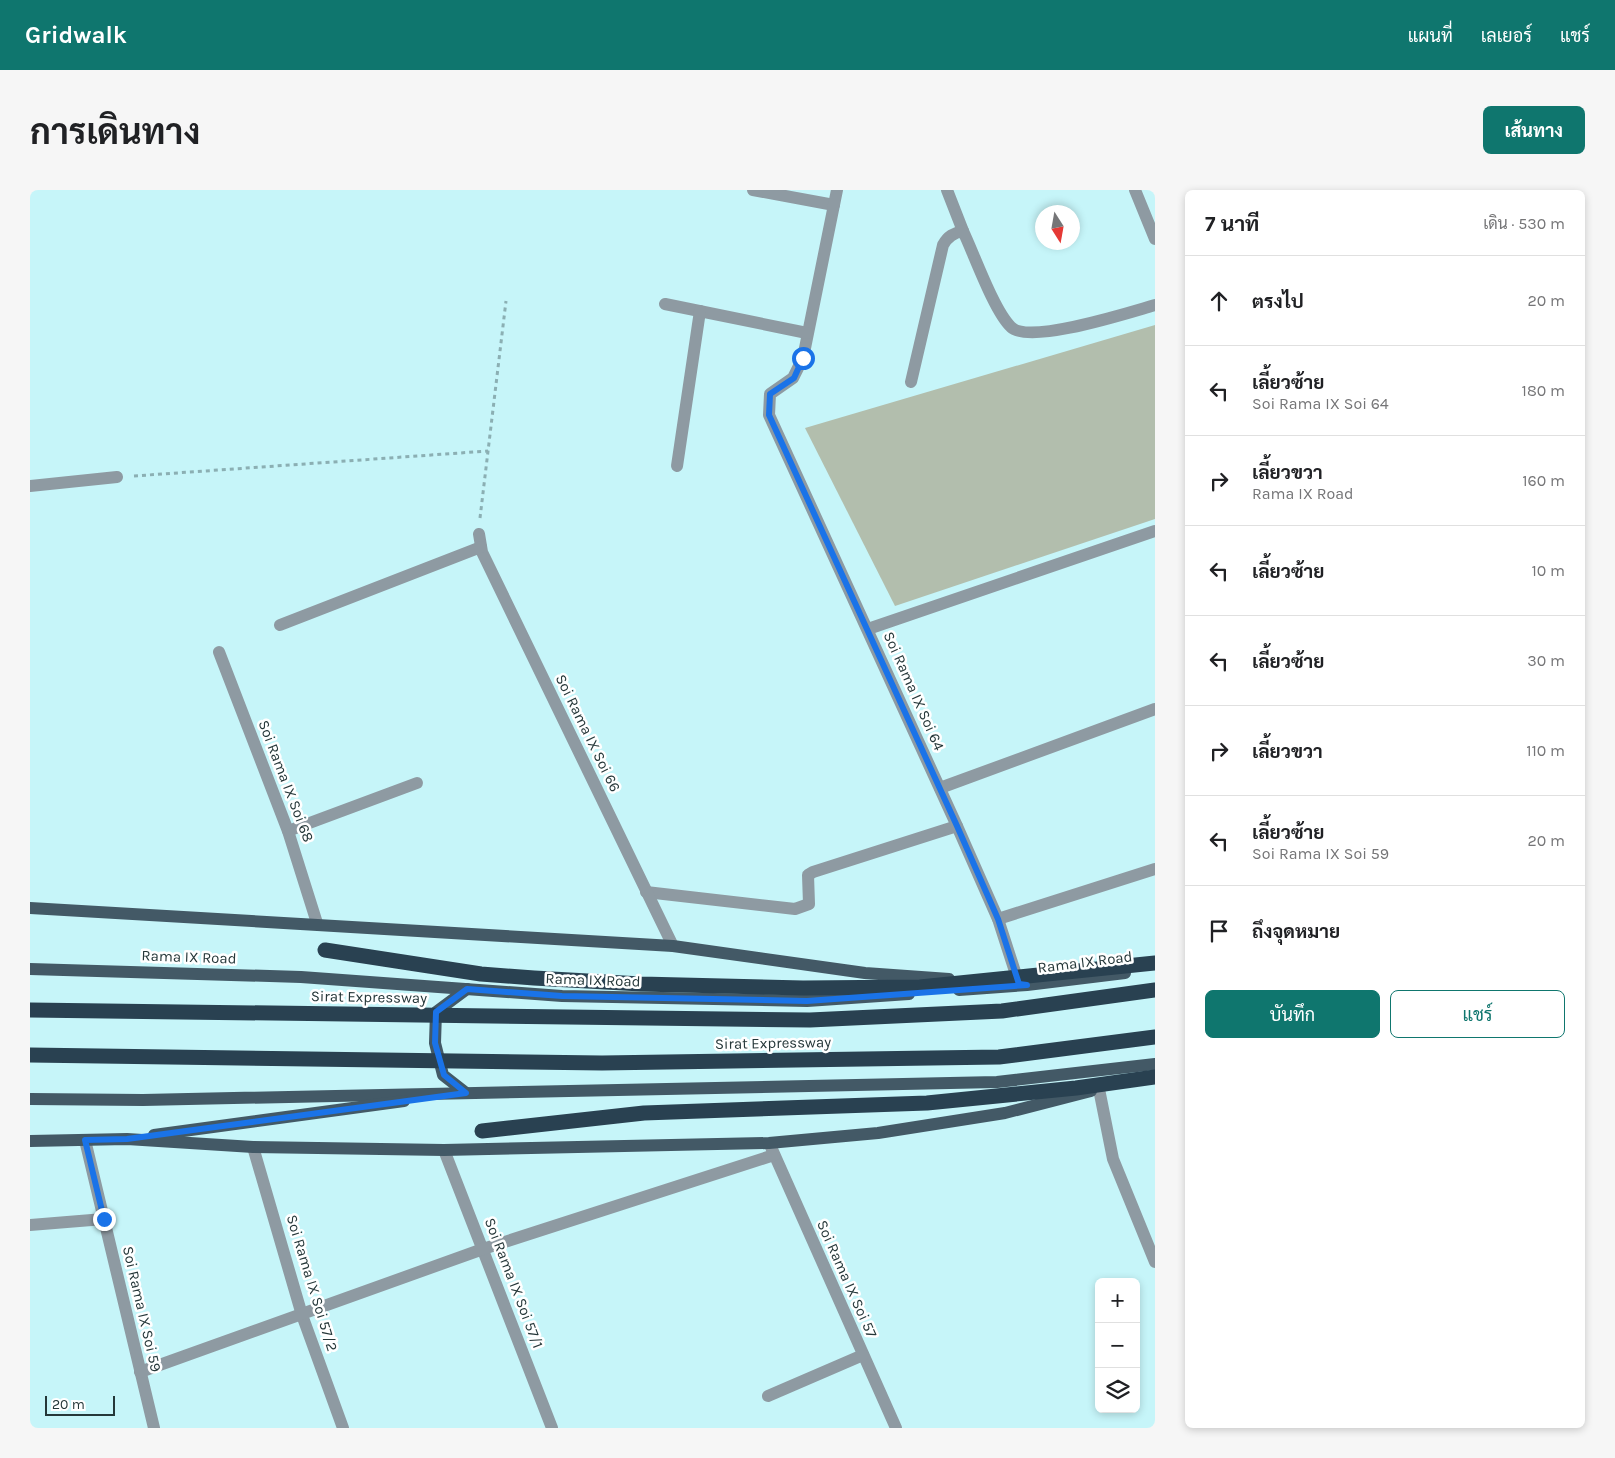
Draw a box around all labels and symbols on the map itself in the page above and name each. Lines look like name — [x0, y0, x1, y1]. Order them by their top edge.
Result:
north arrow — [1035, 205, 1080, 250]
route start — [792, 347, 815, 370]
street label: Soi Rama IX Soi 64 — [880, 629, 949, 754]
street label: Soi Rama IX Soi 66 — [552, 671, 624, 795]
street label: Soi Rama IX Soi 68 — [254, 718, 318, 844]
street label: Rama IX Road — [141, 946, 237, 968]
street label: Rama IX Road — [1037, 947, 1133, 977]
street label: Rama IX Road — [545, 969, 641, 991]
street label: Sirat Expressway — [311, 987, 427, 1007]
street label: Sirat Expressway — [715, 1033, 831, 1053]
route end — [93, 1208, 116, 1231]
street label: Soi Rama IX Soi 57/2 — [283, 1212, 341, 1354]
street label: Soi Rama IX Soi 57/1 — [481, 1215, 547, 1351]
street label: Soi Rama IX Soi 57 — [813, 1217, 881, 1341]
street label: Soi Rama IX Soi 59 — [119, 1244, 165, 1374]
scale bar — [45, 1393, 115, 1416]

